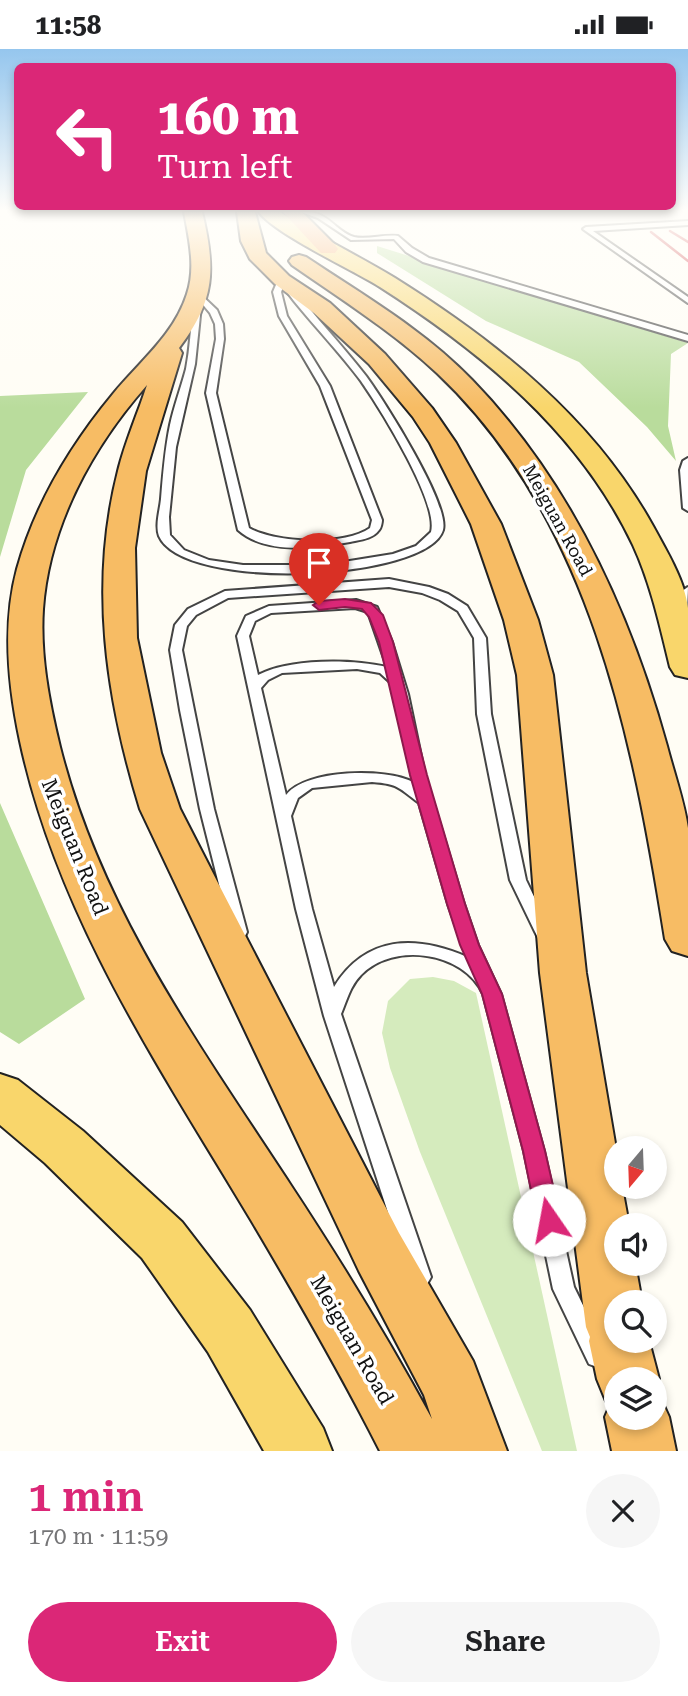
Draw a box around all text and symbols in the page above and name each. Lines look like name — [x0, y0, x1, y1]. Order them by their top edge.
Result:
text: 11:58 — [35, 10, 101, 40]
text: 160 m — [157, 89, 299, 146]
icon: left — [42, 91, 133, 182]
text: Turn left — [157, 148, 292, 186]
street label: Meiguan Road — [519, 461, 598, 580]
pin — [289, 533, 349, 605]
icon: arrive — [300, 544, 338, 582]
street label: Meiguan Road — [37, 775, 113, 919]
north arrow — [604, 1136, 667, 1199]
map controls — [604, 1136, 667, 1430]
position arrow — [512, 1183, 586, 1257]
button: sound — [604, 1213, 667, 1276]
street label: Meiguan Road — [305, 1271, 399, 1409]
button: search — [604, 1290, 667, 1353]
button: layers — [604, 1367, 667, 1430]
text: 1 min — [28, 1472, 144, 1521]
button: close — [586, 1474, 660, 1548]
text: 170 m · 11:59 — [28, 1523, 168, 1550]
button: Exit — [28, 1602, 337, 1682]
button: Share — [351, 1602, 660, 1682]

